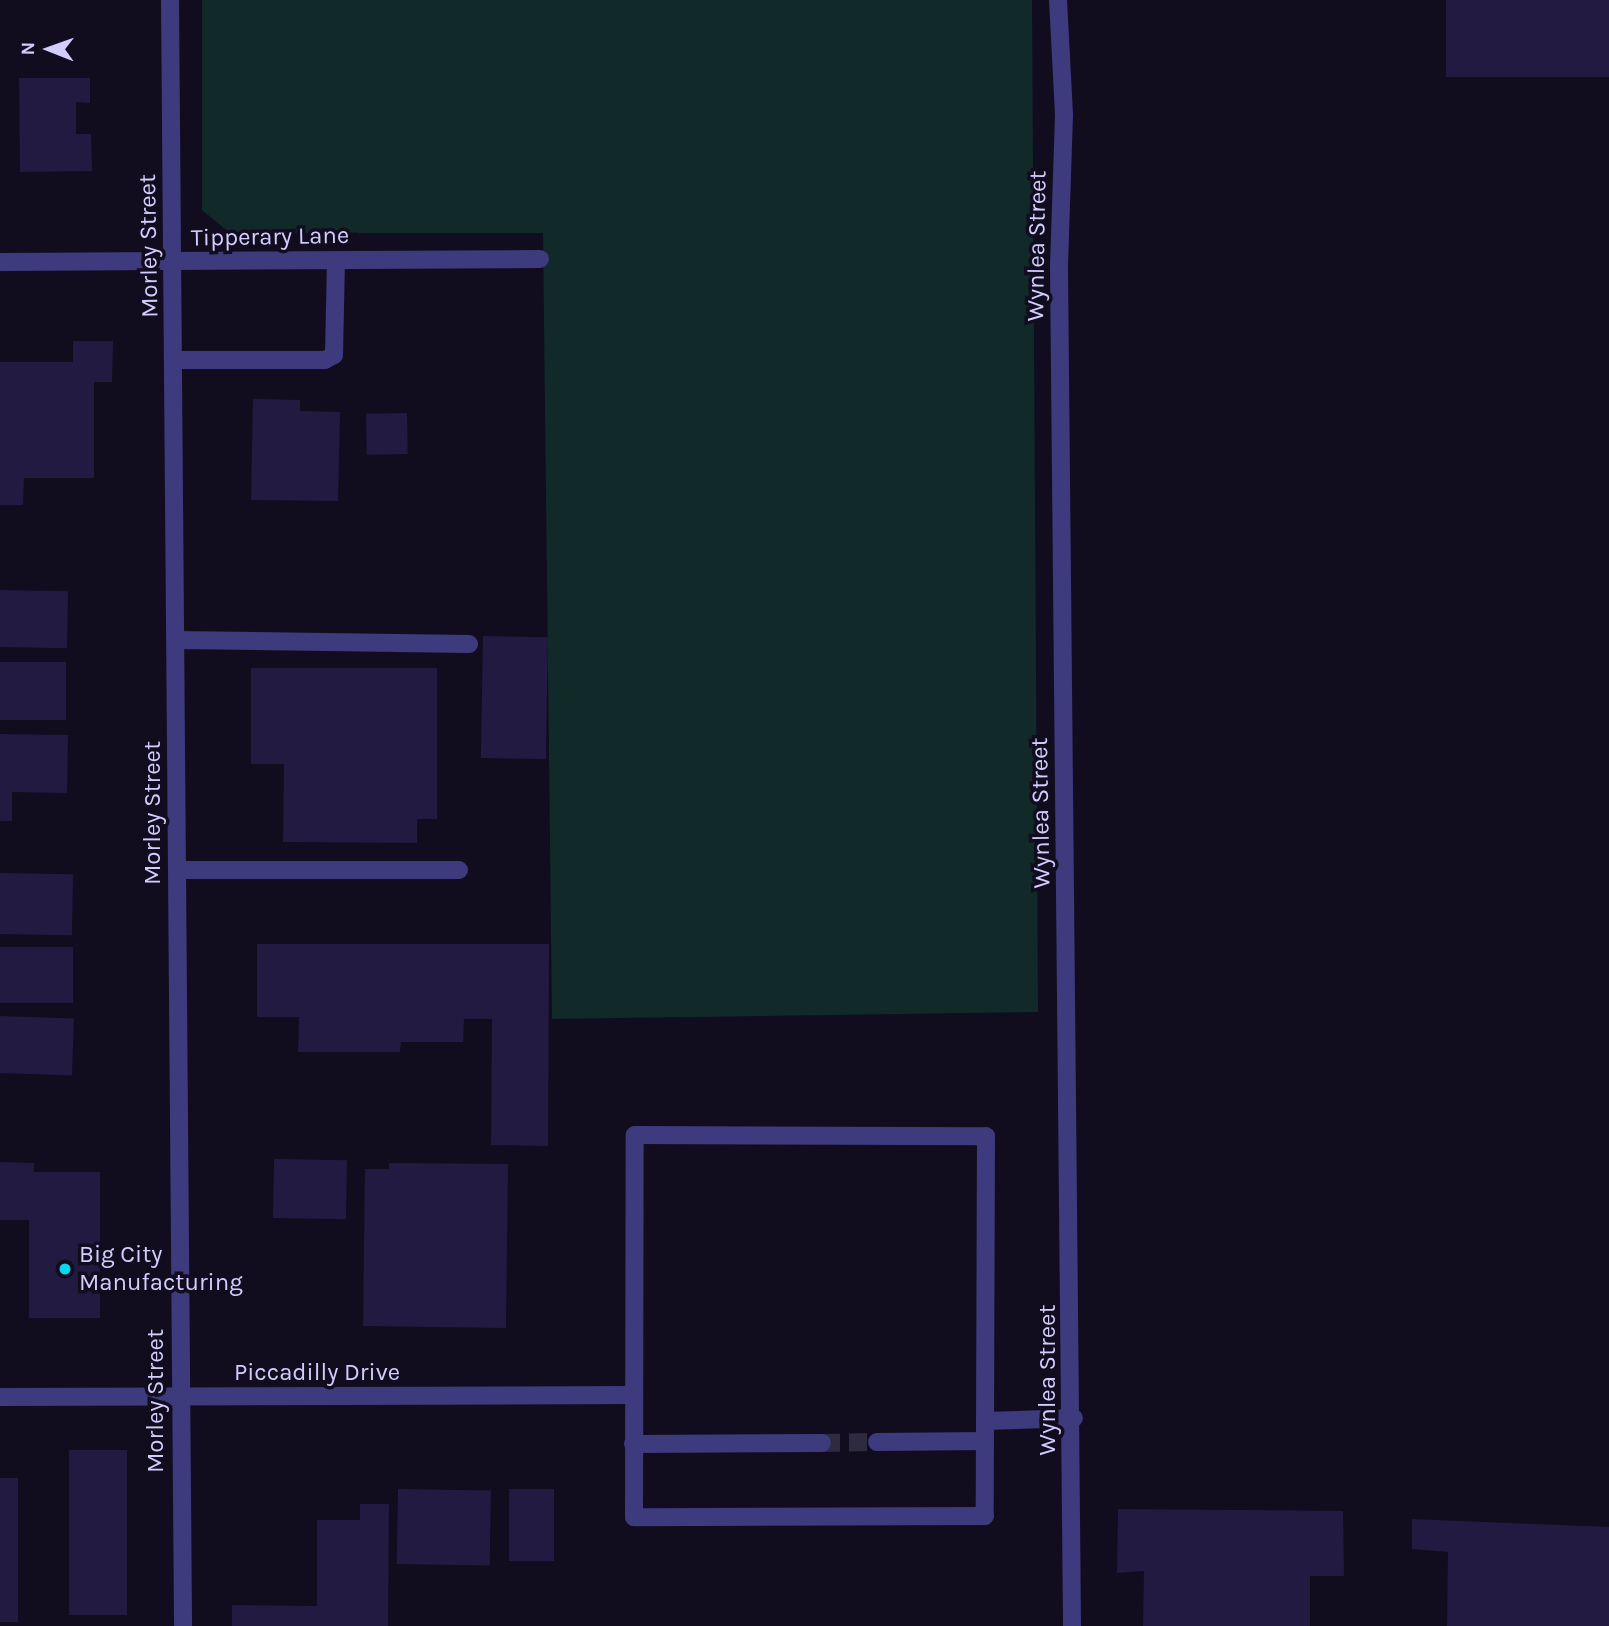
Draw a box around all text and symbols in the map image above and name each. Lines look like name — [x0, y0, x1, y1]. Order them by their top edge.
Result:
north arrow — [14, 14, 84, 84]
text: N — [17, 42, 39, 56]
street label: Wynlea Street — [1021, 170, 1053, 322]
street label: Morley Street — [133, 174, 165, 318]
street label: Tipperary Lane — [191, 221, 349, 253]
street label: Wynlea Street — [1025, 737, 1057, 889]
street label: Morley Street — [139, 741, 167, 885]
place label: Big City Manufacturing — [79, 1241, 243, 1297]
marker: Big City Manufacturing — [57, 1261, 73, 1277]
street label: Wynlea Street — [1034, 1305, 1062, 1455]
street label: Morley Street — [142, 1329, 170, 1473]
street label: Piccadilly Drive — [234, 1359, 400, 1387]

